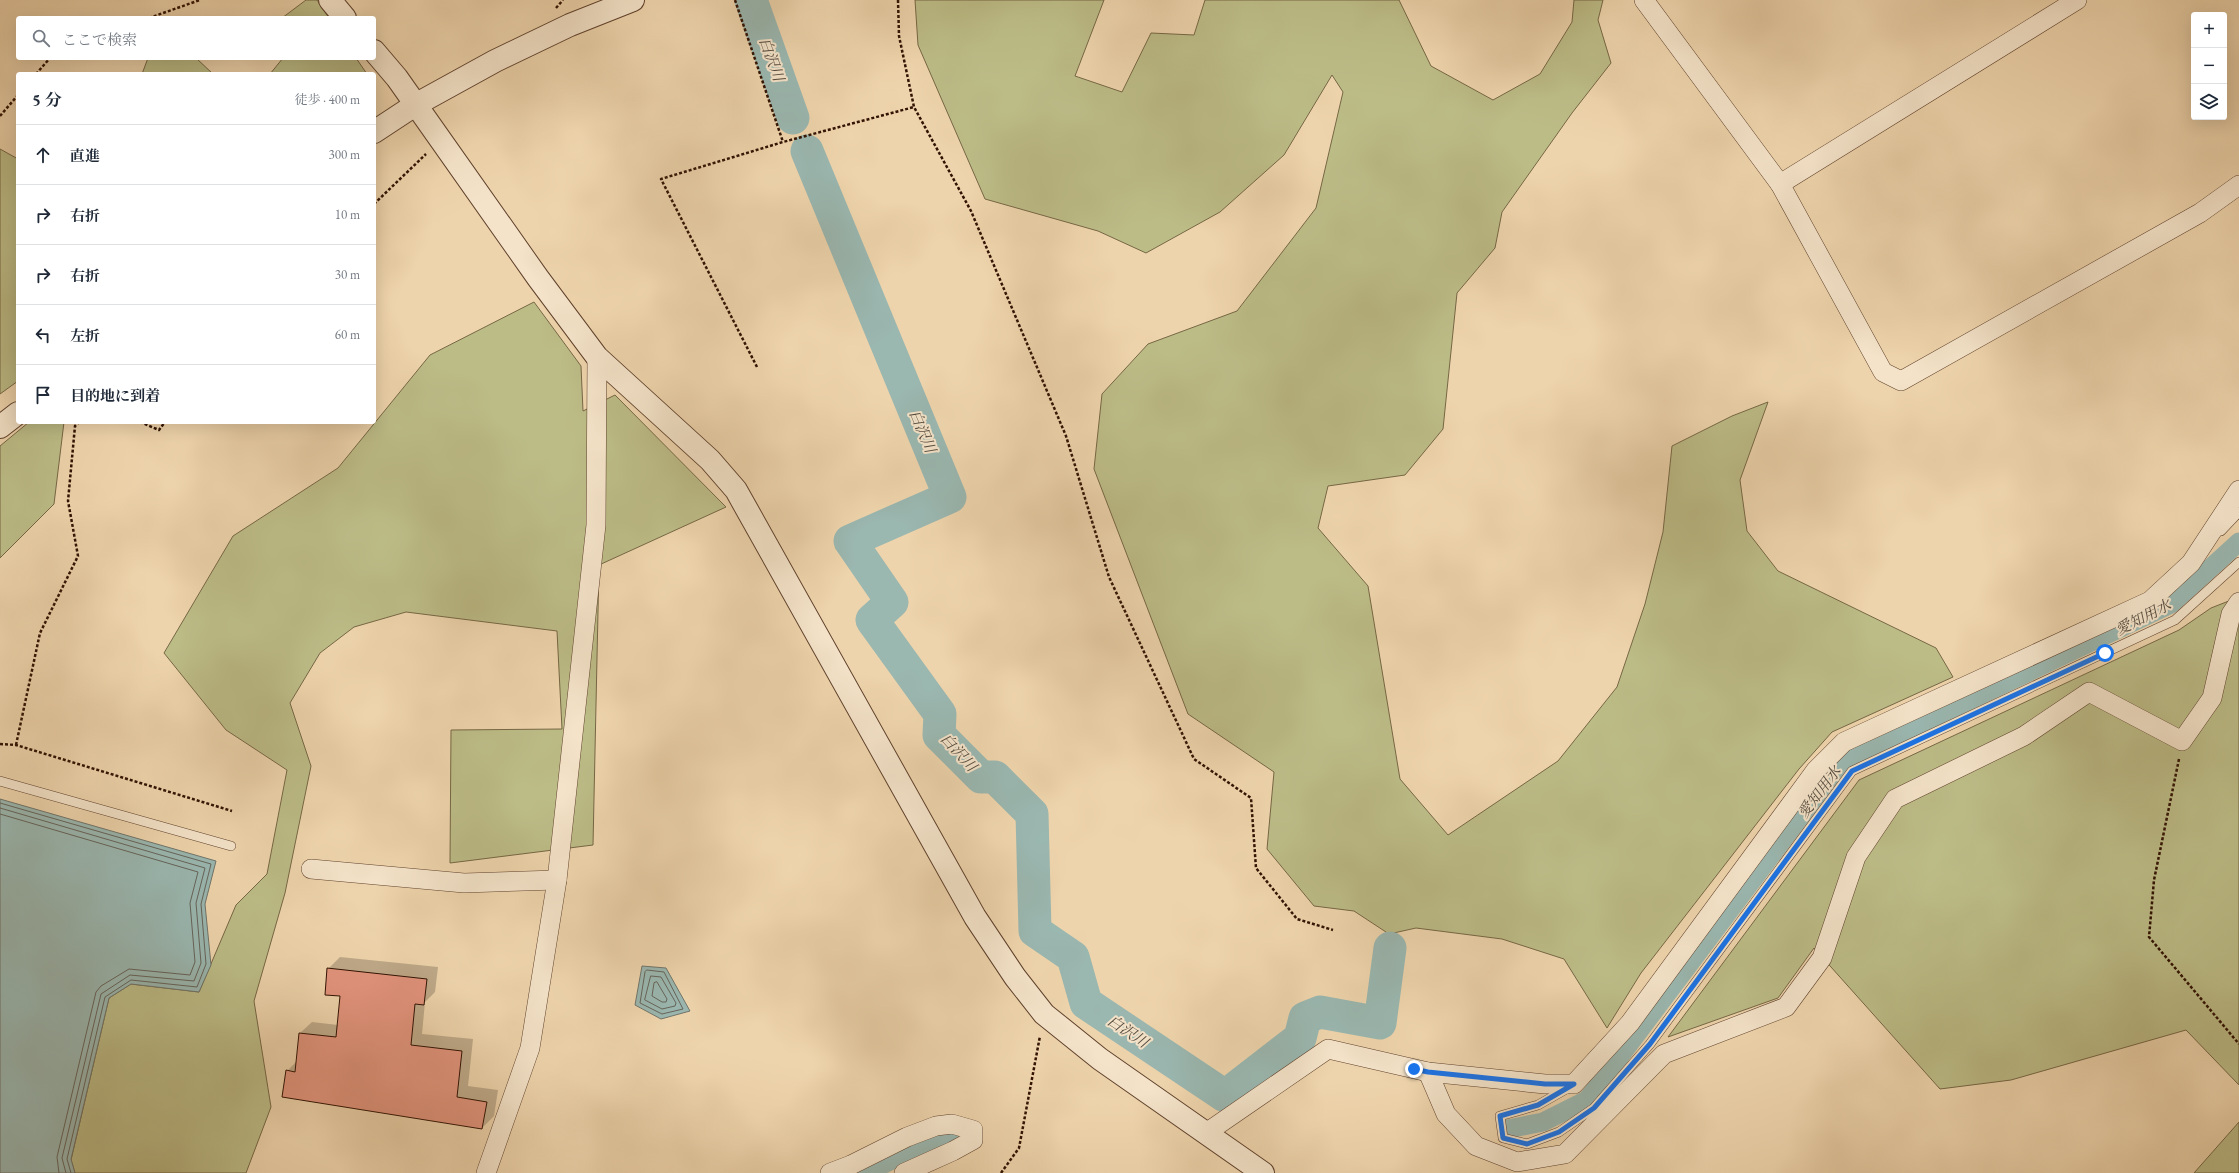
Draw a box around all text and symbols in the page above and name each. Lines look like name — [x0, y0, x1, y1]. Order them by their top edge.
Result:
map controls — [2191, 12, 2227, 120]
button: + — [2191, 12, 2227, 48]
search box — [16, 16, 376, 60]
icon: search — [30, 27, 52, 49]
text: ここで検索 — [62, 30, 137, 49]
water label: 白沢川 — [755, 35, 789, 85]
button: − — [2191, 48, 2227, 84]
button: layers — [2191, 84, 2227, 120]
text: 5 分 — [32, 89, 62, 111]
text: 徒歩 · 400 m — [295, 91, 360, 108]
icon: ahead — [32, 144, 54, 166]
text: 直進 — [70, 146, 100, 165]
text: 300 m — [329, 146, 360, 163]
icon: right — [32, 204, 54, 226]
text: 右折 — [70, 206, 100, 225]
text: 10 m — [335, 206, 360, 223]
icon: right — [32, 264, 54, 286]
text: 右折 — [70, 266, 100, 285]
text: 30 m — [335, 266, 360, 283]
icon: left — [32, 324, 54, 346]
text: 左折 — [70, 326, 100, 345]
text: 60 m — [335, 326, 360, 343]
icon: arrive — [32, 384, 54, 406]
text: 目的地に到着 — [70, 386, 160, 405]
water label: 白沢川 — [905, 407, 941, 457]
water label: 愛知用水 — [2112, 594, 2176, 639]
route start — [2096, 644, 2114, 662]
water label: 白沢川 — [937, 729, 982, 777]
water label: 愛知用水 — [1793, 761, 1846, 822]
water label: 白沢川 — [1104, 1011, 1154, 1053]
route end — [1405, 1060, 1423, 1078]

